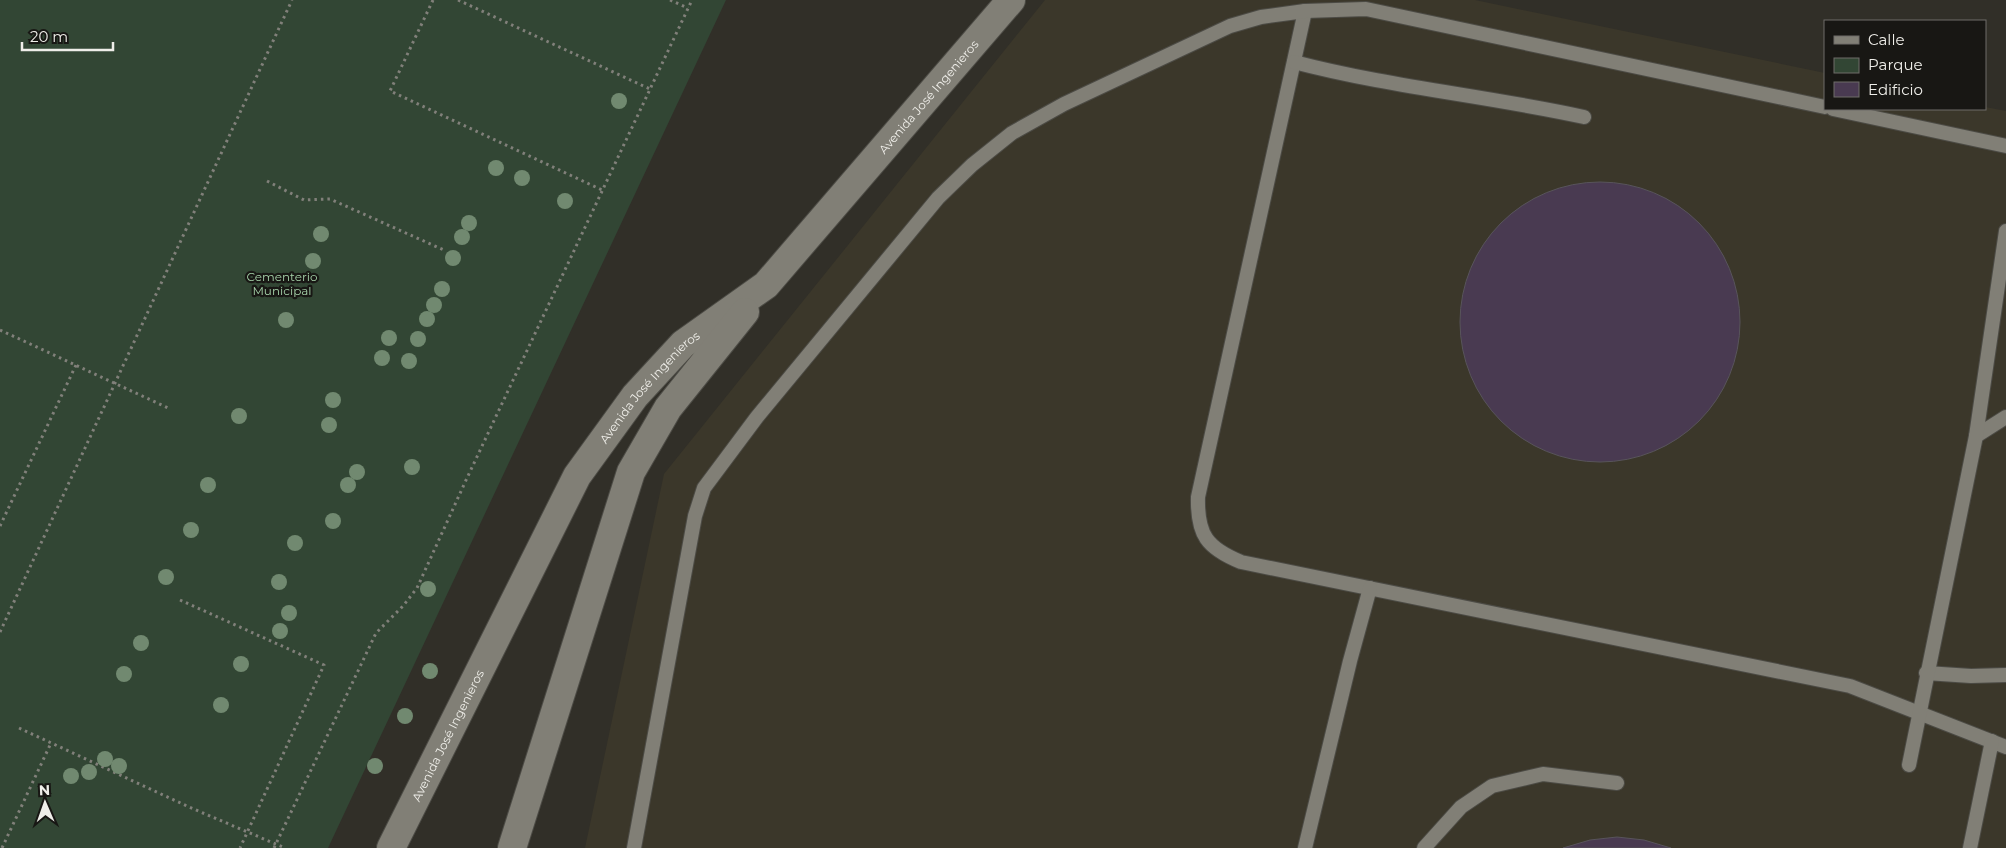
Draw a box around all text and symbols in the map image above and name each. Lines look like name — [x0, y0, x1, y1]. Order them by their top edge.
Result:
scale bar — [22, 20, 114, 52]
legend — [1824, 20, 1986, 110]
text: 20 m — [30, 27, 68, 46]
text: Calle — [1868, 30, 1905, 49]
street label: Avenida José Ingenieros — [875, 36, 981, 156]
text: Parque — [1868, 55, 1923, 74]
text: Edificio — [1868, 80, 1923, 99]
park label: Cementerio Municipal — [247, 269, 317, 298]
street label: Avenida José Ingenieros — [596, 327, 702, 446]
street label: Avenida José Ingenieros — [408, 667, 487, 804]
north arrow — [20, 778, 70, 828]
text: N — [39, 781, 51, 799]

